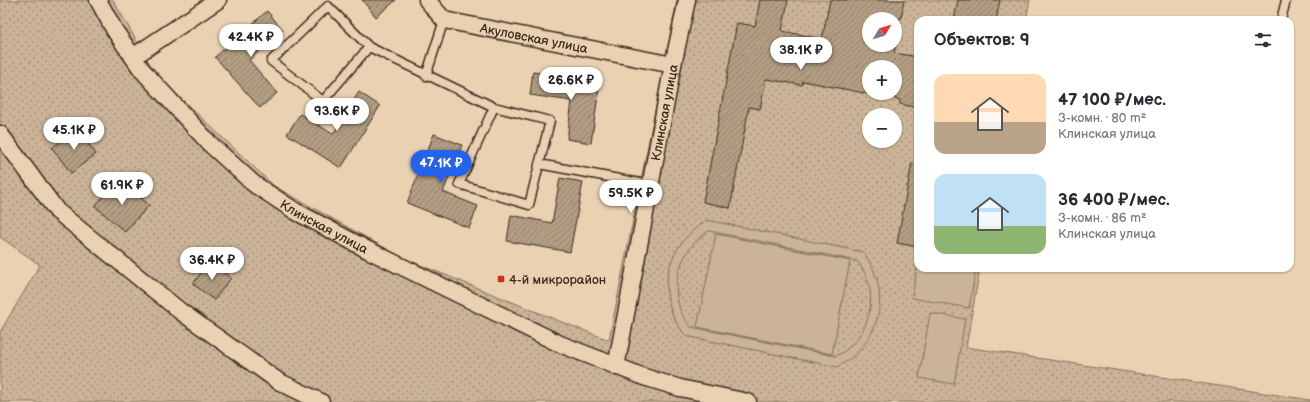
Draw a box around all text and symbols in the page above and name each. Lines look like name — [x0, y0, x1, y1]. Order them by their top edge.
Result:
north arrow — [862, 12, 902, 52]
map controls — [862, 12, 902, 148]
street label: Акуловская улица — [478, 20, 589, 57]
pin: 42.4K ₽ — [214, 24, 288, 58]
text: 42.4K ₽ — [228, 29, 274, 45]
icon: filters — [1252, 29, 1274, 51]
text: Объектов: 9 — [934, 30, 1030, 50]
pin: 38.1K ₽ — [764, 37, 838, 71]
text: 38.1K ₽ — [779, 42, 823, 58]
button: + — [862, 60, 902, 100]
street label: Клинская улица — [648, 63, 682, 162]
pin: 26.6K ₽ — [534, 67, 608, 101]
text: 26.6K ₽ — [548, 72, 594, 88]
icon: home — [966, 90, 1014, 138]
text: 47 100 ₽/мес. — [1058, 90, 1166, 110]
pin: 93.6K ₽ — [300, 98, 374, 132]
text: 93.6K ₽ — [314, 103, 360, 119]
button: − — [862, 108, 902, 148]
text: 3-комн. · 80 m² — [1058, 110, 1146, 126]
pin: 45.1K ₽ — [37, 117, 111, 151]
text: 45.1K ₽ — [52, 122, 96, 138]
text: Клинская улица — [1058, 126, 1156, 142]
pin: 47.1K ₽ — [404, 150, 478, 184]
text: 47.1K ₽ — [419, 155, 463, 171]
pin: 61.9K ₽ — [85, 172, 159, 206]
text: 61.9K ₽ — [100, 177, 144, 193]
pin: 59.5K ₽ — [594, 180, 668, 214]
text: 59.5K ₽ — [608, 185, 654, 201]
icon: home — [966, 190, 1014, 238]
text: 36 400 ₽/мес. — [1058, 190, 1170, 210]
street label: Клинская улица — [277, 196, 371, 258]
text: 3-комн. · 86 m² — [1058, 210, 1147, 226]
text: Клинская улица — [1058, 226, 1156, 242]
pin: 36.4K ₽ — [175, 247, 249, 281]
text: 36.4K ₽ — [189, 252, 235, 268]
place label: 4-й микрорайон — [509, 272, 606, 288]
marker: 4-й микрорайон — [496, 274, 506, 284]

